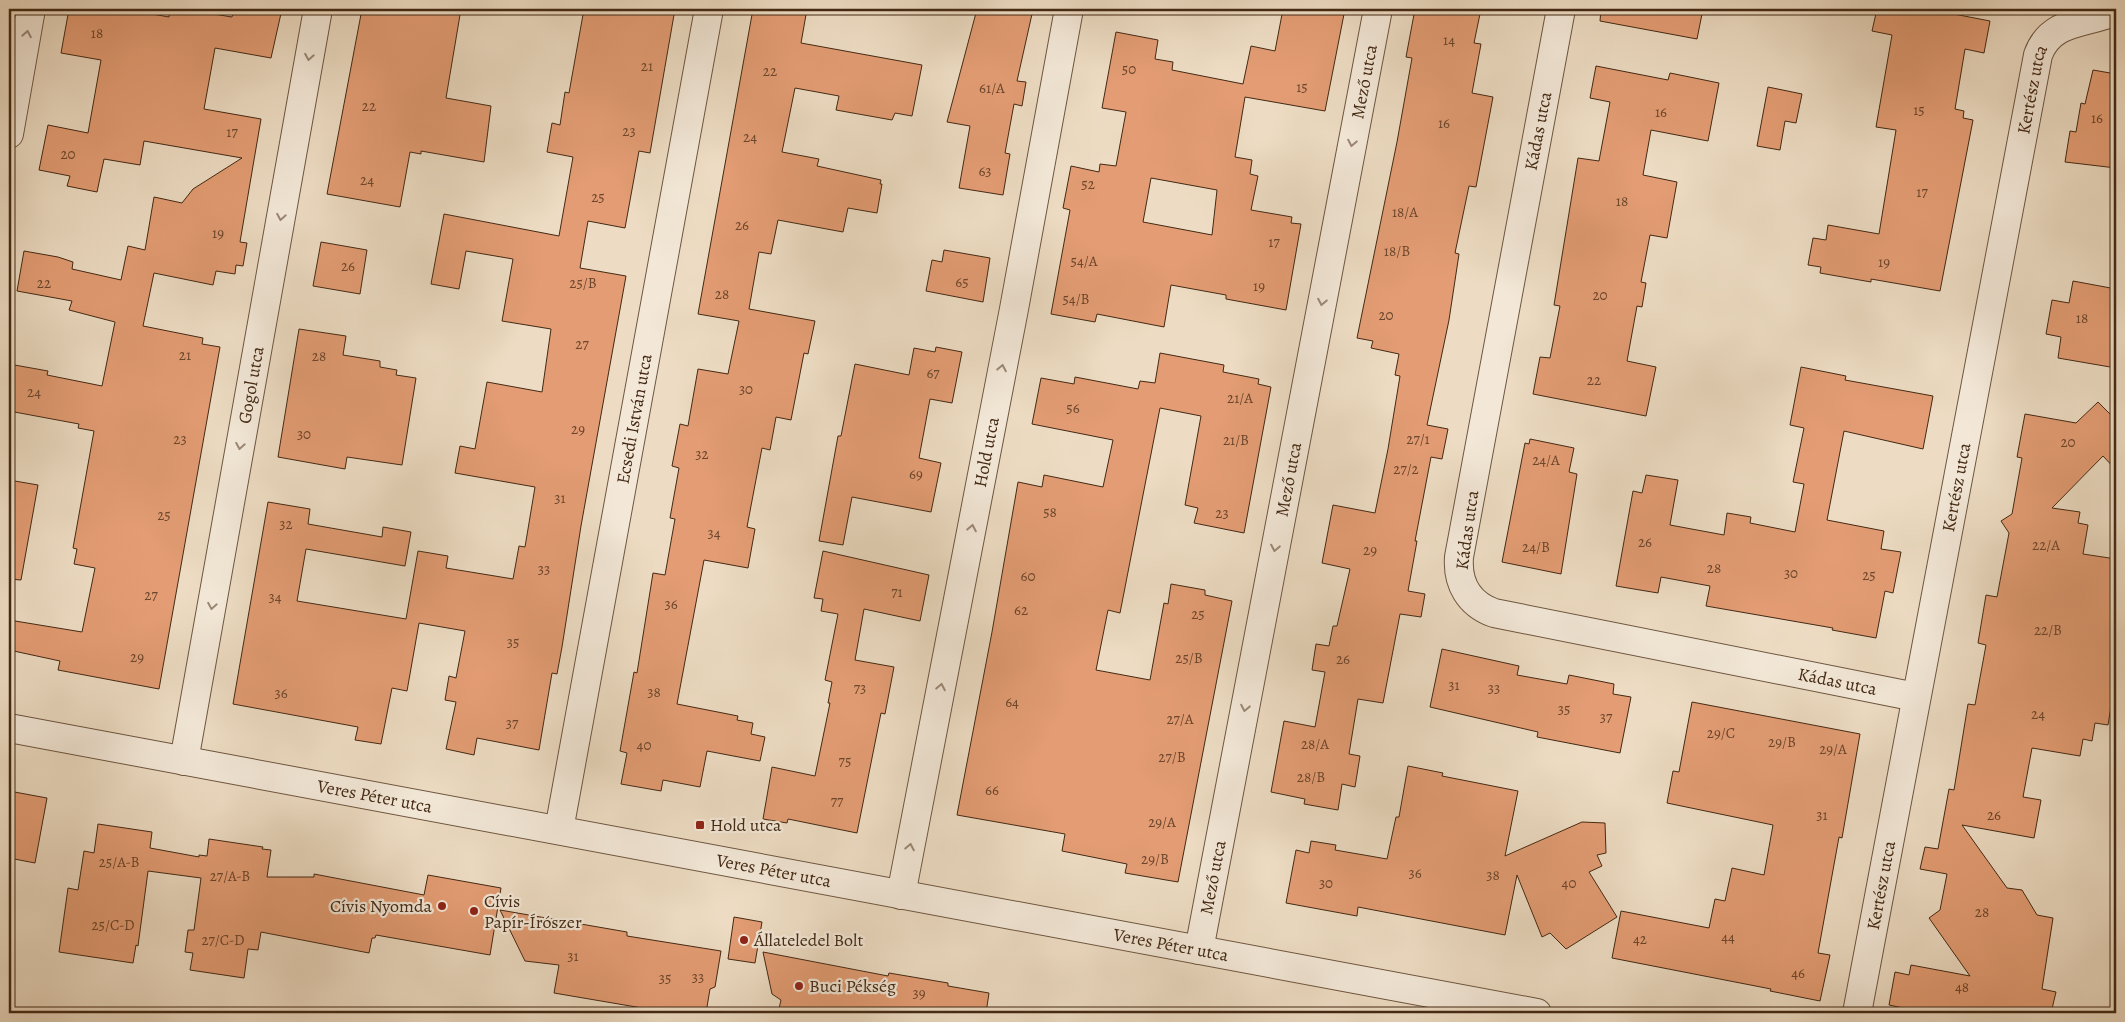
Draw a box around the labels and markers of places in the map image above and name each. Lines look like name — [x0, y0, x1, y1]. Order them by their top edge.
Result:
place label: Hold utca — [710, 813, 782, 837]
marker: Hold utca — [694, 819, 706, 831]
place label: Cívis Papír-Írószer — [484, 889, 582, 934]
place label: Cívis Nyomda — [330, 894, 433, 918]
marker: Cívis Nyomda — [436, 900, 448, 912]
marker: Cívis Papír-Írószer — [468, 905, 480, 917]
place label: Állateledel Bolt — [753, 928, 863, 952]
marker: Állateledel Bolt — [738, 934, 750, 946]
place label: Buci Pékség — [809, 974, 896, 998]
marker: Buci Pékség — [793, 980, 805, 992]

